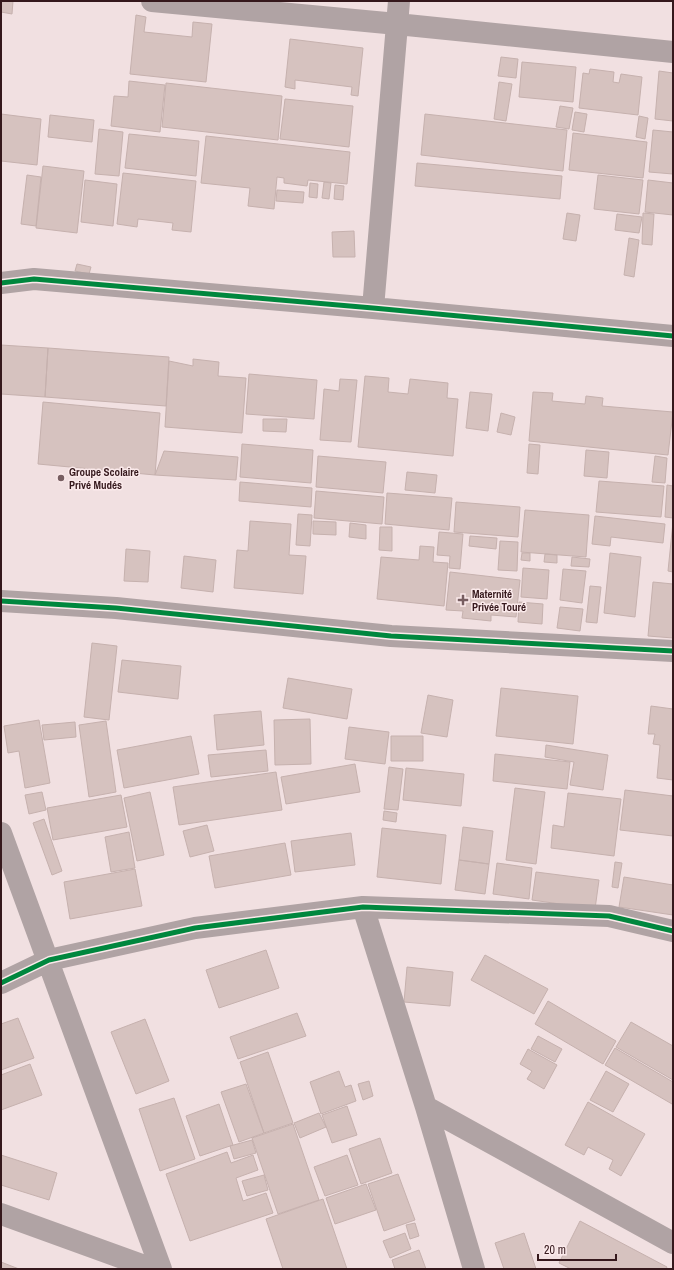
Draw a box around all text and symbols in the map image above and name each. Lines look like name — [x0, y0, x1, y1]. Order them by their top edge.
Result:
place label: Groupe Scolaire Privé Mudés — [69, 465, 139, 492]
marker: Groupe Scolaire Privé Mudés — [56, 473, 66, 483]
place label: Maternité Privée Touré — [472, 587, 526, 614]
marker: Maternité Privée Touré — [457, 594, 469, 606]
scale bar — [538, 1236, 616, 1262]
text: 20 m — [544, 1242, 566, 1258]

